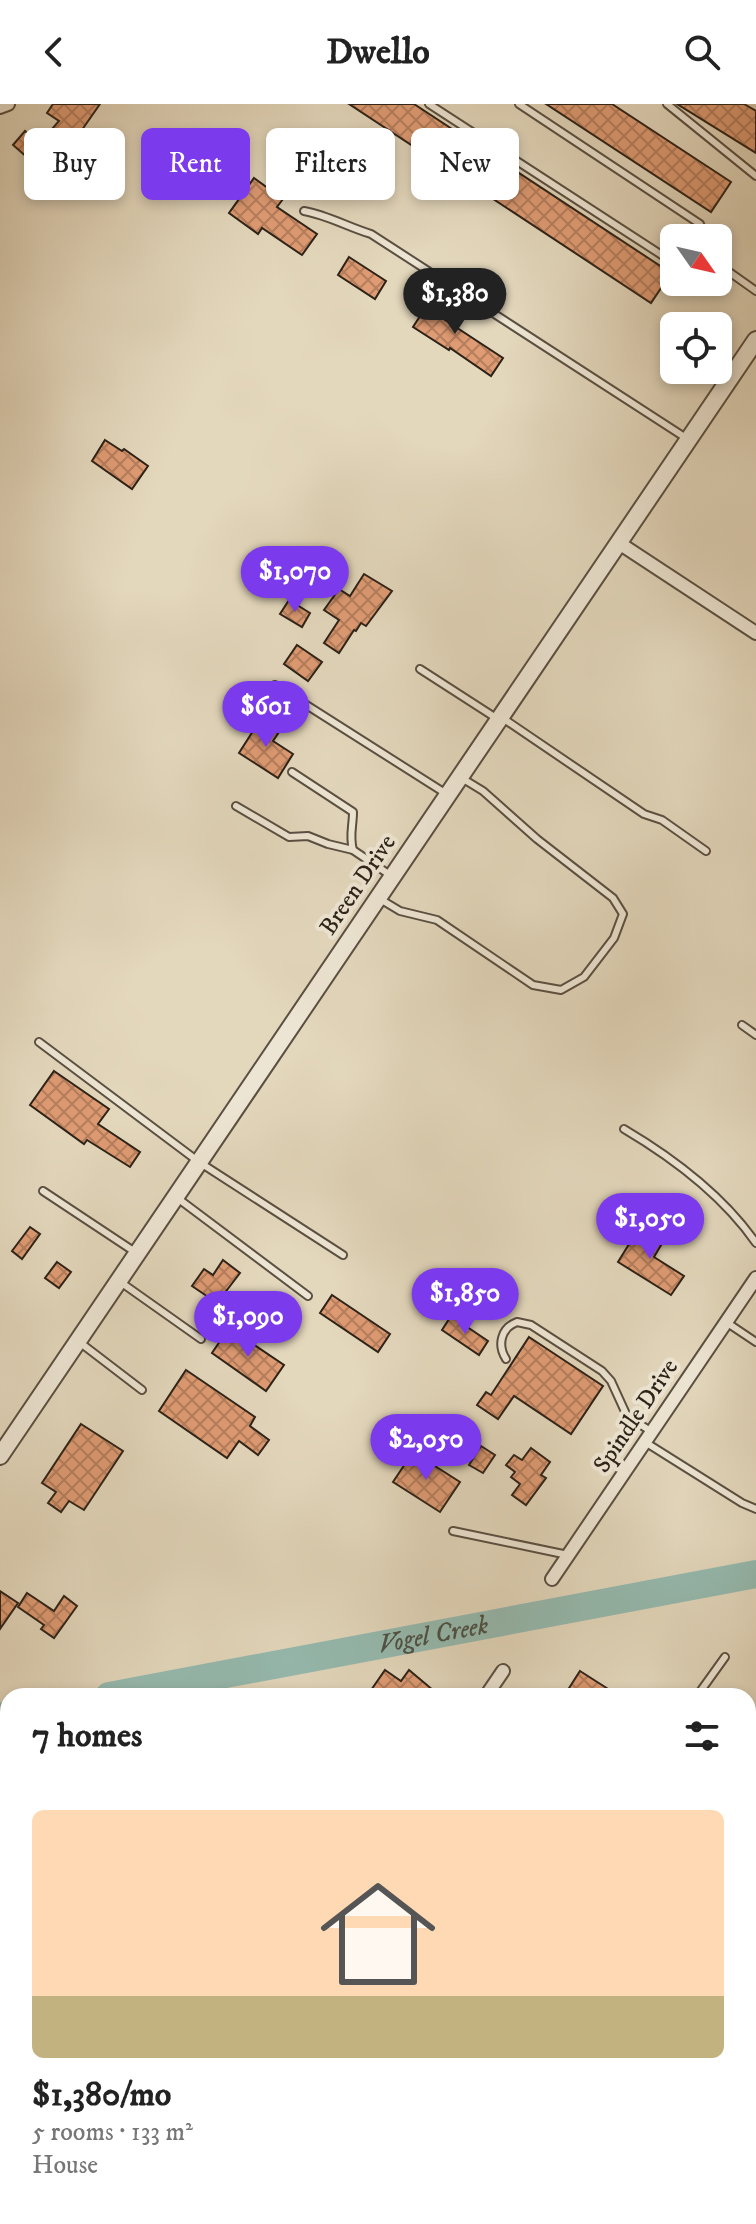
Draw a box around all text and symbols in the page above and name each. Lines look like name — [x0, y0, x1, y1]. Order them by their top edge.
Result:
icon: back — [32, 30, 76, 74]
text: Dwello — [326, 30, 430, 75]
icon: search — [680, 30, 724, 74]
chip: Buy — [24, 128, 125, 200]
chip: Rent — [141, 128, 250, 200]
chip: Filters — [266, 128, 395, 200]
chip: New — [411, 128, 519, 200]
north arrow — [660, 224, 732, 296]
map controls — [660, 224, 732, 384]
pin: $1,380 — [390, 268, 520, 336]
text: $1,380 — [421, 277, 489, 310]
button: locate — [660, 312, 732, 384]
pin: $1,070 — [230, 546, 360, 614]
text: $1,070 — [259, 555, 331, 588]
pin: $601 — [219, 681, 313, 749]
text: $601 — [240, 690, 292, 723]
street label: Breen Drive — [313, 829, 403, 941]
pin: $1,050 — [585, 1193, 715, 1261]
text: $1,050 — [614, 1202, 686, 1235]
pin: $1,850 — [400, 1268, 530, 1336]
text: $1,850 — [430, 1277, 500, 1310]
pin: $1,090 — [183, 1291, 313, 1359]
text: $1,090 — [212, 1300, 284, 1333]
street label: Spindle Drive — [587, 1353, 685, 1479]
pin: $2,050 — [361, 1414, 491, 1482]
text: $2,050 — [388, 1423, 464, 1456]
water label: Vogel Creek — [376, 1608, 491, 1661]
icon: filters — [680, 1714, 724, 1758]
text: 7 homes — [32, 1715, 142, 1757]
icon: home — [306, 1862, 450, 2006]
text: $1,380/mo — [32, 2074, 171, 2116]
text: 5 rooms · 133 m² — [32, 2116, 193, 2149]
text: House — [32, 2149, 98, 2182]

